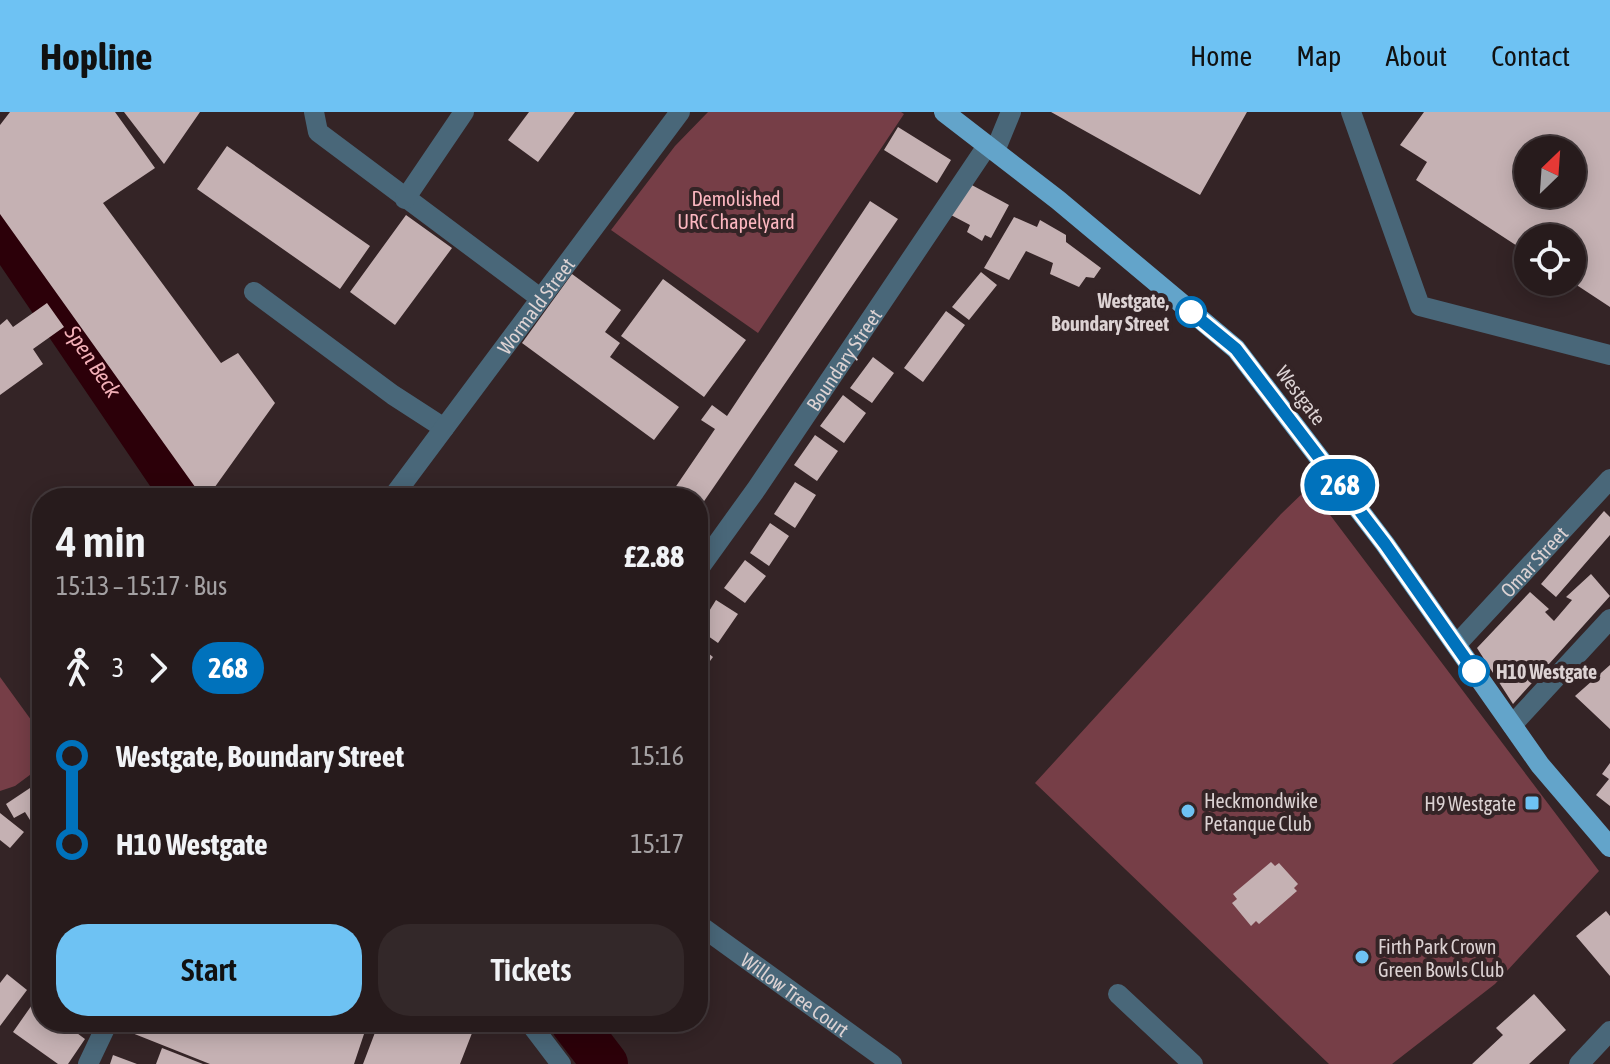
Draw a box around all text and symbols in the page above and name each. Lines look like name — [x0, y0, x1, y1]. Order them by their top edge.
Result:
text: Hopline — [40, 35, 152, 78]
text: Home — [1190, 40, 1252, 72]
text: Map — [1296, 40, 1341, 72]
text: About — [1385, 40, 1447, 72]
text: Contact — [1491, 40, 1570, 72]
north arrow — [1514, 136, 1586, 208]
map controls — [1514, 136, 1586, 296]
park label: Demolished URC Chapelyard — [677, 187, 795, 233]
button: locate — [1514, 224, 1586, 296]
street label: Wormald Street — [492, 253, 579, 358]
place label: Westgate, Boundary Street — [1051, 289, 1169, 335]
marker: Westgate, Boundary Street — [1176, 297, 1206, 327]
street label: Boundary Street — [801, 304, 886, 415]
water label: Spen Beck — [59, 320, 127, 402]
street label: Westgate — [1271, 361, 1331, 429]
line badge: 268 — [1294, 459, 1386, 511]
text: 268 — [1320, 469, 1360, 501]
text: 4 min — [56, 516, 146, 566]
street label: Omar Street — [1495, 521, 1572, 601]
text: £2.88 — [624, 539, 684, 573]
text: 15:13 – 15:17 · Bus — [56, 571, 227, 601]
icon: walk — [56, 646, 100, 690]
icon: forward — [136, 646, 180, 690]
text: 268 — [208, 652, 248, 684]
text: 3 — [112, 653, 124, 683]
marker: H10 Westgate — [1459, 656, 1489, 686]
place label: H10 Westgate — [1496, 660, 1597, 683]
text: Westgate, Boundary Street — [116, 739, 404, 773]
text: 15:16 — [630, 741, 684, 771]
place label: Heckmondwike Petanque Club — [1204, 789, 1318, 835]
place label: H9 Westgate — [1424, 792, 1516, 815]
marker: H9 Westgate — [1523, 794, 1541, 812]
marker: Heckmondwike Petanque Club — [1179, 802, 1197, 820]
text: H10 Westgate — [116, 827, 268, 861]
text: 15:17 — [630, 829, 684, 859]
button: Start — [56, 924, 362, 1016]
button: Tickets — [378, 924, 684, 1016]
place label: Firth Park Crown Green Bowls Club — [1378, 935, 1504, 981]
street label: Willow Tree Court — [737, 948, 854, 1041]
marker: Firth Park Crown Green Bowls Club — [1353, 948, 1371, 966]

